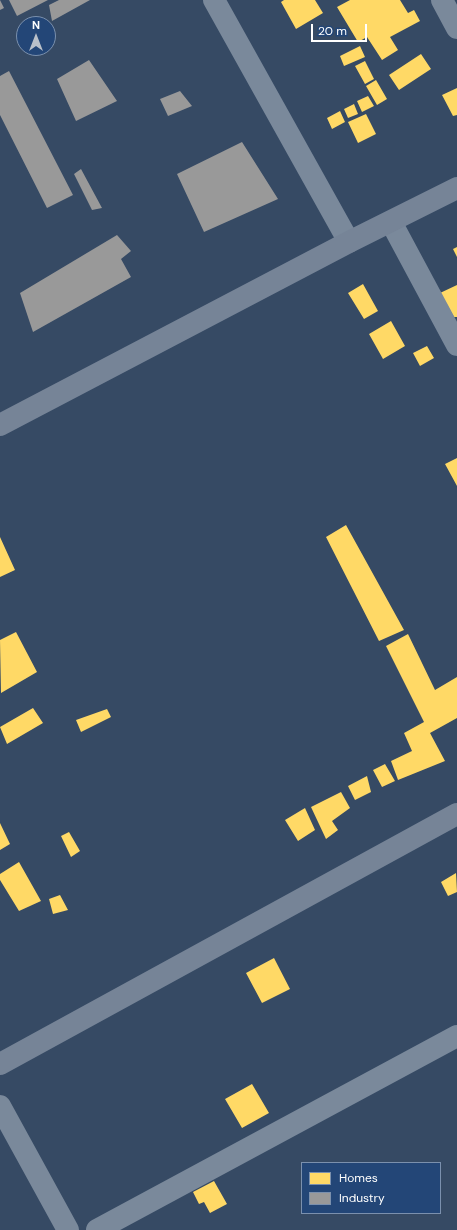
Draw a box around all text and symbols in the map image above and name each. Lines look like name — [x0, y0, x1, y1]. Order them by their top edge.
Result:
north arrow — [16, 16, 56, 56]
scale bar — [313, 16, 369, 42]
text: N — [32, 18, 40, 32]
text: 20 m — [318, 23, 347, 39]
legend — [301, 1162, 441, 1214]
text: Homes — [339, 1170, 378, 1186]
text: Industry — [339, 1190, 385, 1206]

